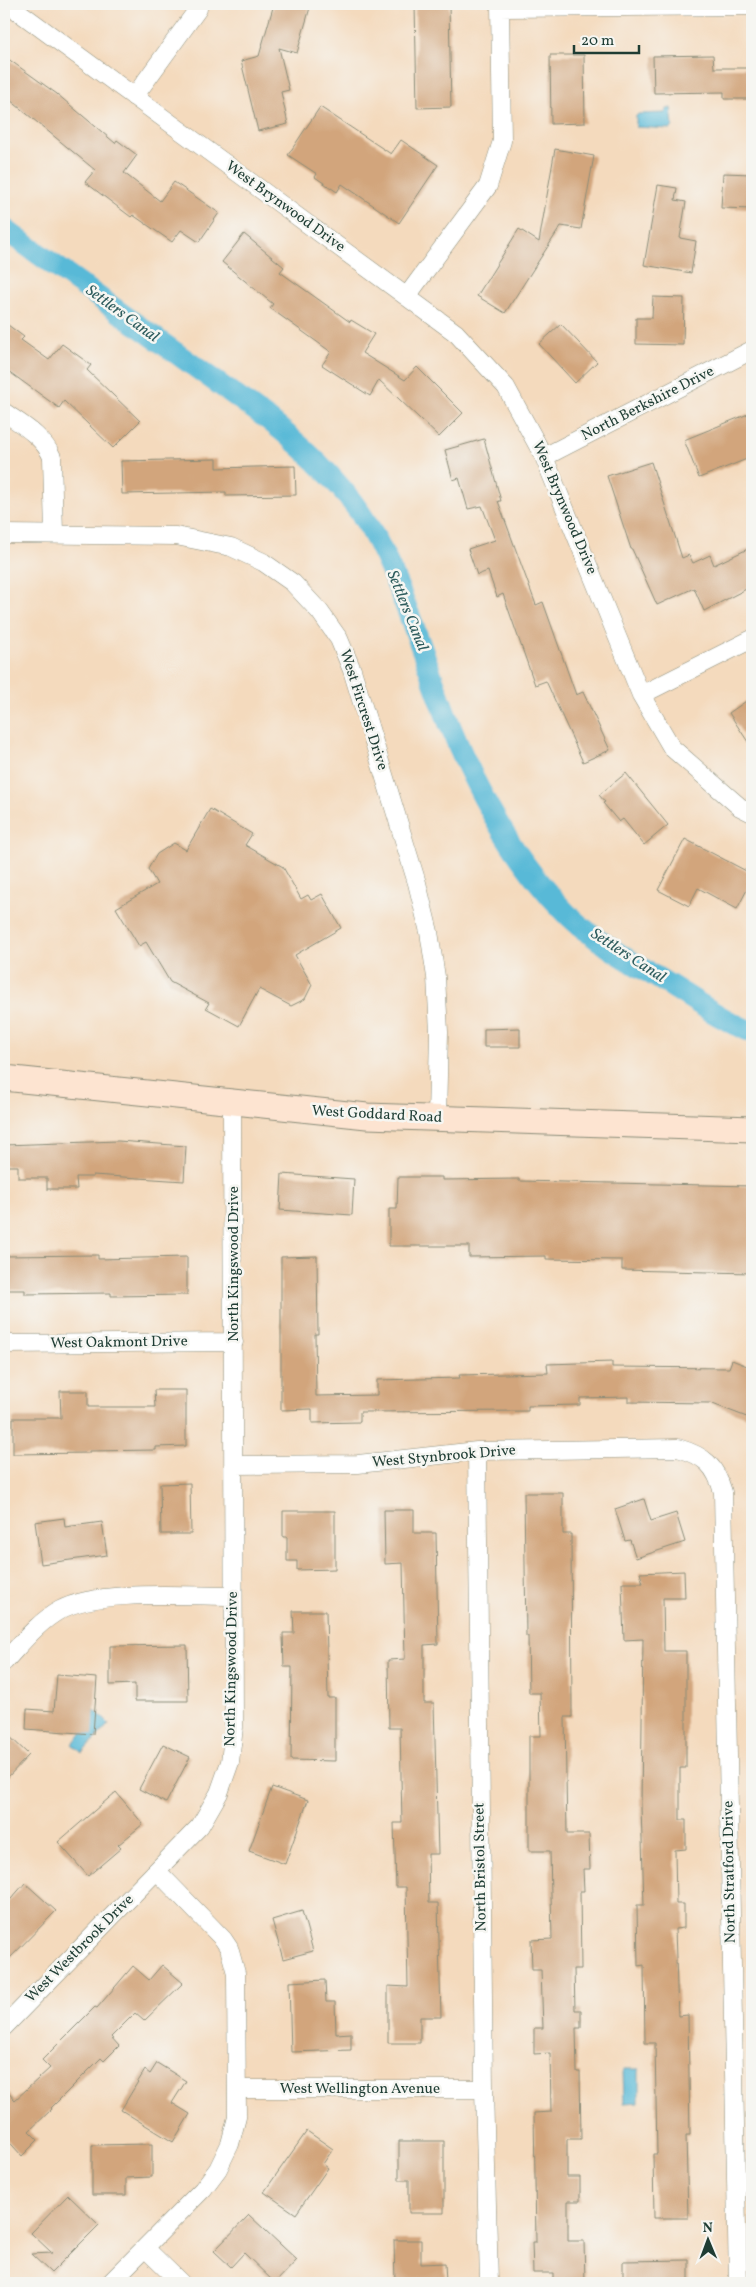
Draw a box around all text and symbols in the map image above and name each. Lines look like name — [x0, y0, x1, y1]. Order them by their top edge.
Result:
scale bar — [574, 22, 638, 54]
text: 20 m — [581, 31, 614, 52]
street label: West Brynwood Drive — [221, 156, 349, 258]
water label: Settlers Canal — [81, 280, 163, 348]
street label: North Berkshire Drive — [578, 361, 718, 447]
street label: West Brynwood Drive — [526, 438, 602, 578]
water label: Settlers Canal — [381, 567, 433, 655]
street label: West Fircrest Drive — [334, 647, 392, 773]
water label: Settlers Canal — [586, 924, 670, 988]
street label: West Goddard Road — [311, 1101, 443, 1129]
street label: North Kingswood Drive — [224, 1186, 245, 1342]
street label: West Oakmont Drive — [50, 1331, 188, 1355]
street label: West Stynbrook Drive — [371, 1440, 517, 1474]
street label: North Kingswood Drive — [220, 1591, 244, 1747]
street label: North Stratford Drive — [718, 1801, 742, 1943]
street label: North Bristol Street — [469, 1802, 493, 1932]
street label: West Westbrook Drive — [21, 1890, 139, 2008]
street label: West Wellington Avenue — [280, 2079, 440, 2100]
north arrow — [684, 2214, 734, 2264]
text: N — [703, 2219, 713, 2238]

